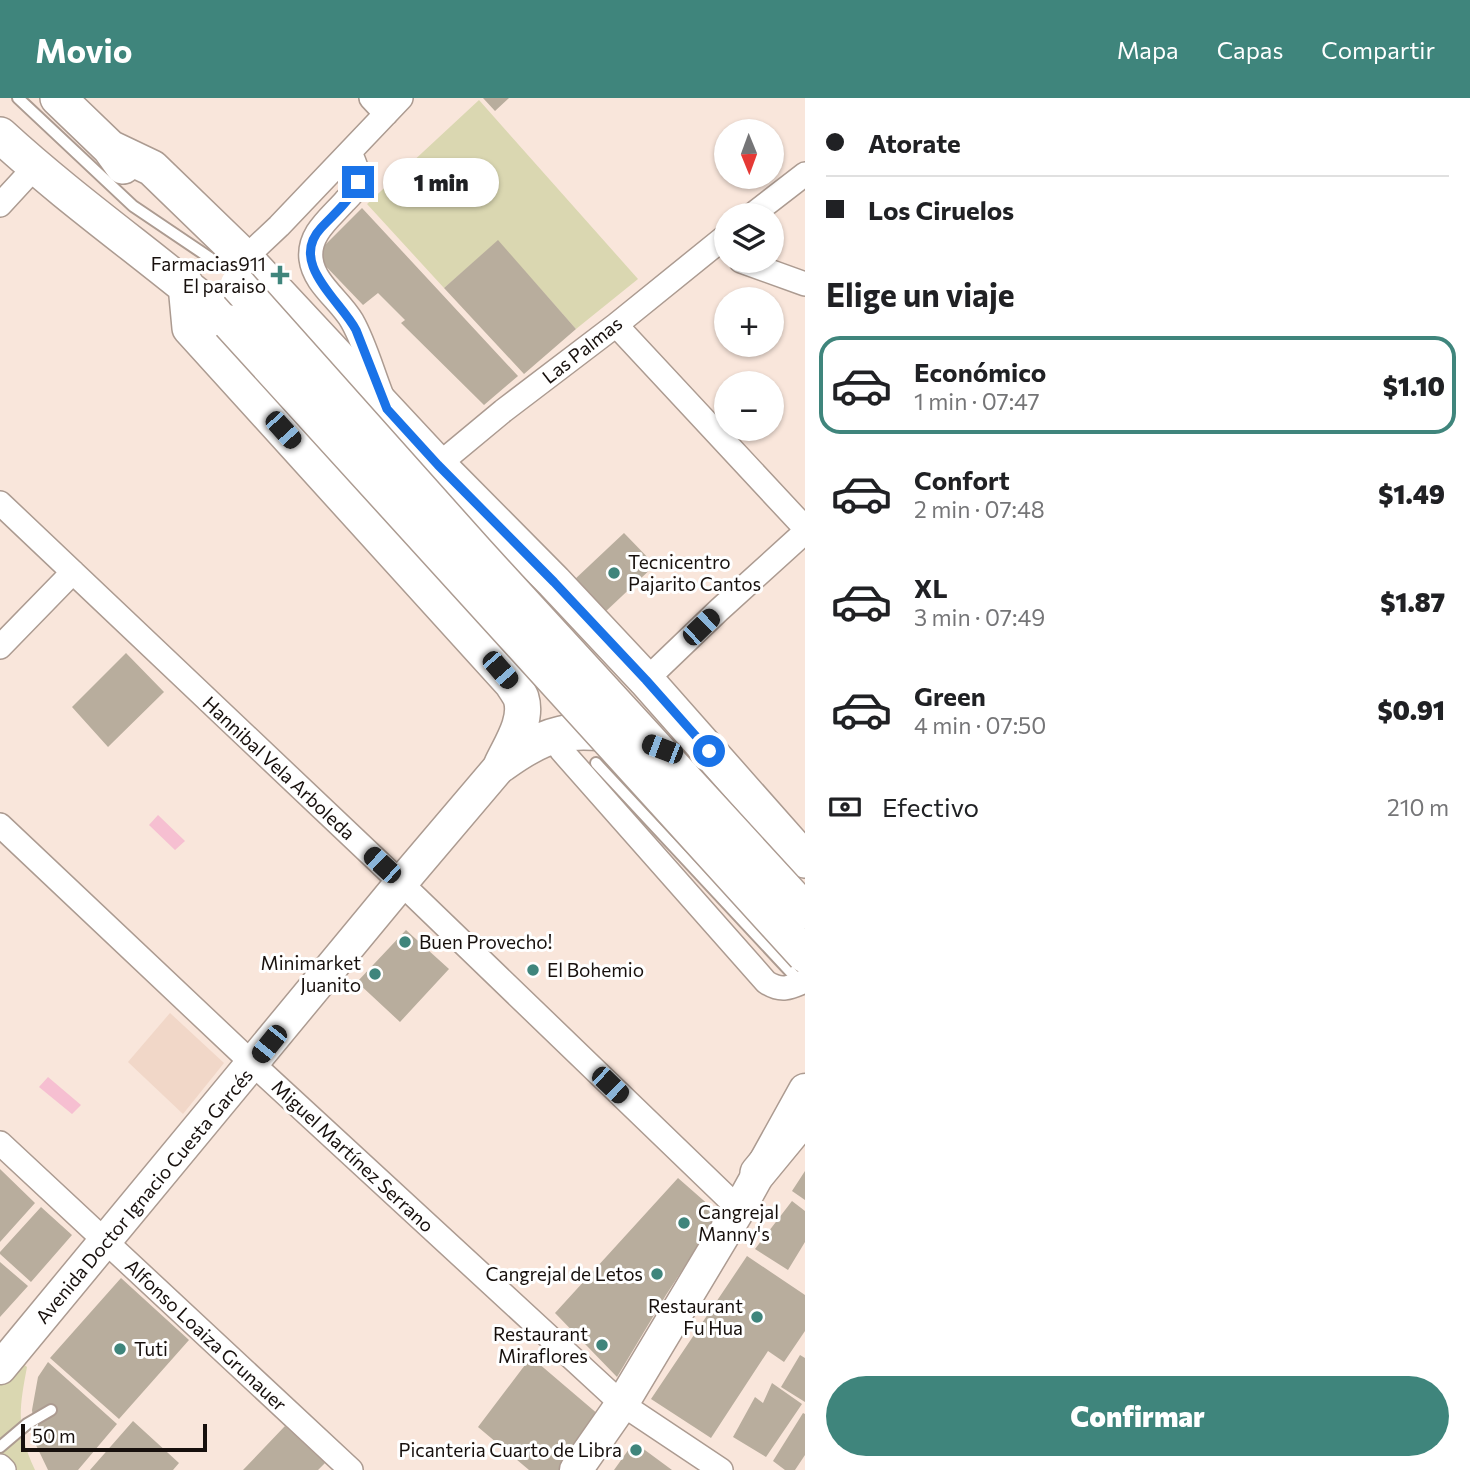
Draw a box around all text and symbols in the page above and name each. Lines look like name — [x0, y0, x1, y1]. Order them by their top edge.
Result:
text: Movio — [35, 29, 132, 70]
text: Mapa — [1117, 35, 1179, 64]
text: Capas — [1217, 35, 1283, 64]
text: Compartir — [1321, 35, 1435, 64]
north arrow — [714, 119, 784, 189]
map controls — [714, 119, 784, 441]
text: Atorate — [868, 127, 961, 158]
callout: 1 min — [382, 158, 498, 206]
route end — [342, 166, 374, 198]
text: 1 min — [413, 168, 469, 196]
text: Los Ciruelos — [868, 194, 1014, 225]
button: layers — [714, 203, 784, 273]
place label: Farmacias911 El paraiso — [151, 252, 266, 297]
marker: Farmacias911 El paraiso — [272, 267, 288, 283]
text: Elige un viaje — [826, 274, 1015, 314]
button: + — [714, 287, 784, 357]
street label: Las Palmas — [537, 311, 626, 388]
icon: car — [830, 354, 893, 417]
text: Económico — [914, 356, 1046, 387]
text: $1.10 — [1383, 370, 1445, 401]
button: − — [714, 371, 784, 441]
text: 1 min · 07:47 — [914, 387, 1040, 415]
car — [262, 407, 305, 453]
icon: car — [830, 462, 893, 525]
text: Confort — [914, 464, 1010, 495]
text: $1.49 — [1378, 478, 1445, 509]
text: 2 min · 07:48 — [914, 495, 1045, 523]
place label: Tecnicentro Pajarito Cantos — [628, 550, 761, 595]
marker: Tecnicentro Pajarito Cantos — [606, 565, 622, 581]
icon: car — [830, 570, 893, 633]
text: XL — [914, 572, 948, 603]
text: $1.87 — [1380, 586, 1445, 617]
text: 3 min · 07:49 — [914, 603, 1045, 631]
car — [679, 605, 724, 649]
car — [479, 647, 522, 693]
icon: car — [830, 678, 893, 741]
text: Green — [914, 680, 986, 711]
street label: Hannibal Vela Arboleda — [198, 691, 360, 844]
text: $0.91 — [1377, 694, 1445, 725]
text: 4 min · 07:50 — [914, 711, 1046, 739]
car — [639, 732, 686, 766]
route start — [693, 735, 725, 767]
icon: cash — [826, 788, 864, 826]
text: Efectivo — [882, 791, 979, 822]
text: 210 m — [1387, 793, 1449, 821]
car — [360, 843, 405, 887]
place label: Buen Provecho! — [419, 930, 552, 953]
marker: Buen Provecho! — [397, 934, 413, 950]
place label: Minimarket Juanito — [261, 951, 361, 996]
place label: El Bohemio — [547, 958, 644, 981]
marker: El Bohemio — [525, 962, 541, 978]
marker: Minimarket Juanito — [367, 966, 383, 982]
car — [248, 1021, 291, 1067]
car — [588, 1063, 633, 1107]
street label: Avenida Doctor Ignacio Cuesta Garcés — [30, 1064, 257, 1328]
street label: Miguel Martínez Serrano — [268, 1075, 439, 1237]
place label: Cangrejal Manny's — [698, 1200, 779, 1245]
marker: Cangrejal Manny's — [676, 1215, 692, 1231]
street label: Alfonso Loaiza Grunauer — [121, 1254, 292, 1416]
place label: Cangrejal de Letos — [485, 1262, 643, 1285]
marker: Cangrejal de Letos — [649, 1266, 665, 1282]
place label: Restaurant Fu Hua — [648, 1294, 743, 1339]
marker: Restaurant Fu Hua — [749, 1309, 765, 1325]
place label: Restaurant Miraflores — [493, 1322, 588, 1367]
place label: Tuti — [134, 1337, 168, 1360]
marker: Restaurant Miraflores — [594, 1337, 610, 1353]
marker: Tuti — [112, 1341, 128, 1357]
button: Confirmar — [826, 1376, 1449, 1456]
scale bar — [21, 1421, 206, 1453]
text: 50 m — [32, 1424, 76, 1447]
place label: Picanteria Cuarto de Libra — [398, 1438, 622, 1461]
marker: Picanteria Cuarto de Libra — [628, 1442, 644, 1458]

